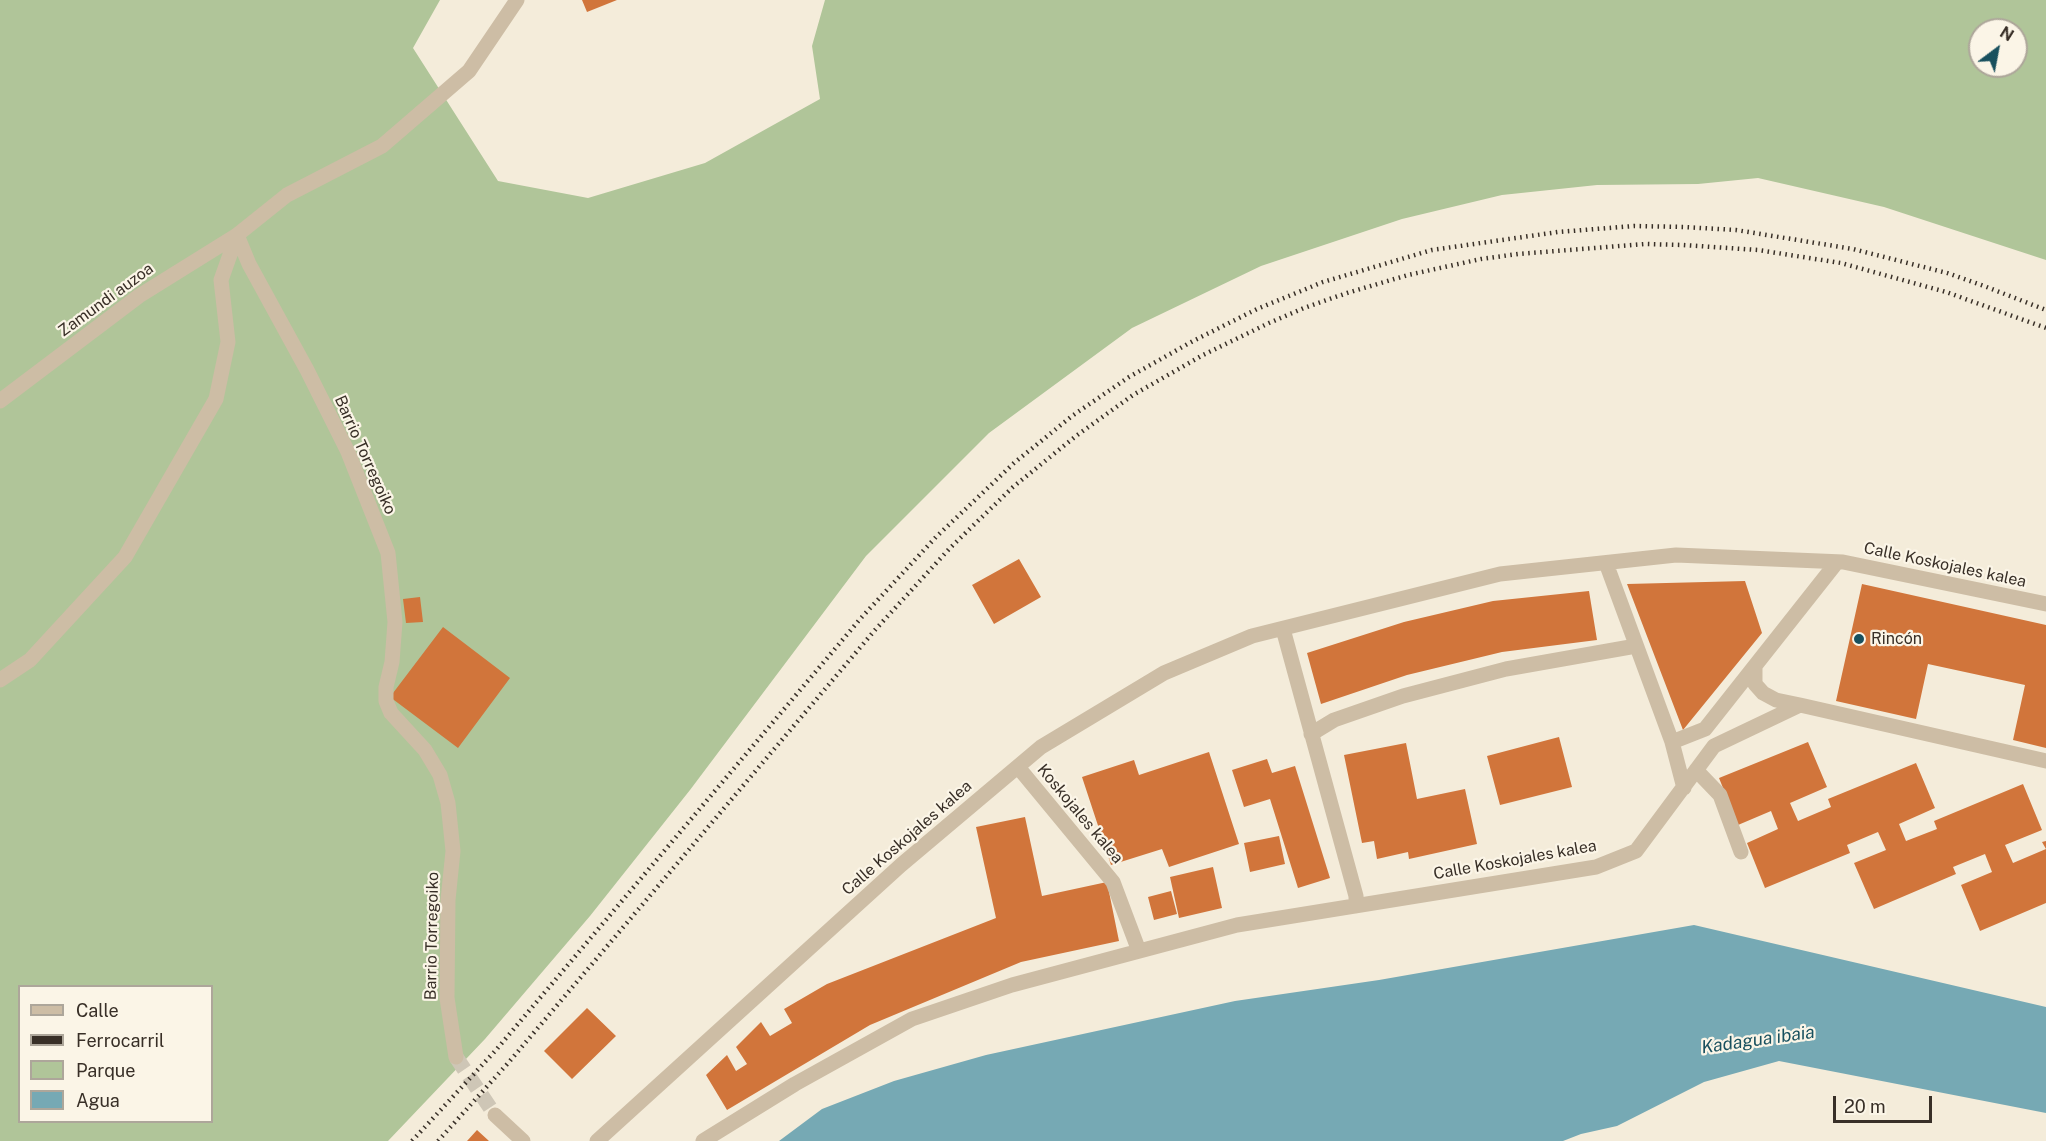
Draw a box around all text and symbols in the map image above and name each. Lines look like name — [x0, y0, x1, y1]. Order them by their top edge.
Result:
north arrow — [1968, 18, 2028, 78]
text: N — [1996, 23, 2017, 45]
street label: Zamundi auzoa — [55, 259, 157, 341]
street label: Barrio Torregoiko — [330, 393, 400, 517]
street label: Calle Koskojales kalea — [1862, 538, 2028, 592]
place label: Rincón — [1871, 629, 1922, 649]
marker: Rincón — [1852, 632, 1866, 646]
street label: Koskojales kalea — [1033, 761, 1127, 867]
street label: Calle Koskojales kalea — [838, 777, 976, 899]
street label: Calle Koskojales kalea — [1432, 836, 1598, 884]
street label: Barrio Torregoiko — [421, 872, 443, 1000]
legend — [18, 985, 213, 1123]
text: Calle — [76, 1000, 119, 1021]
water label: Kadagua ibaia — [1700, 1021, 1816, 1059]
text: Ferrocarril — [76, 1030, 164, 1051]
text: Parque — [76, 1060, 136, 1081]
scale bar — [1836, 1084, 1935, 1122]
text: Agua — [76, 1090, 120, 1111]
text: 20 m — [1844, 1096, 1886, 1117]

